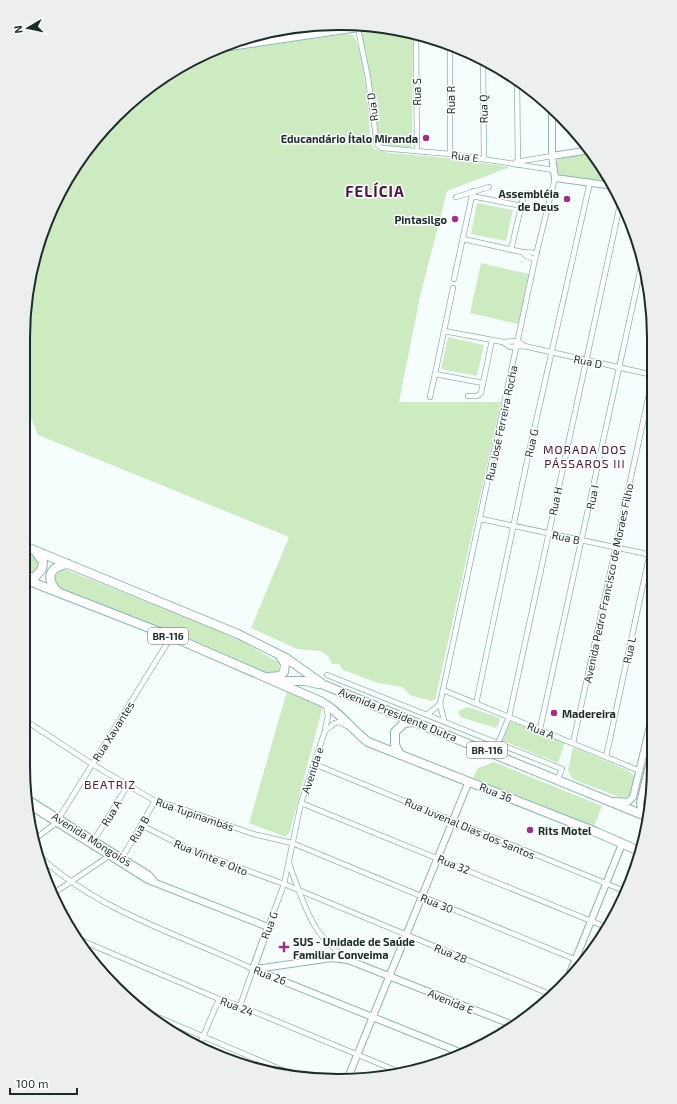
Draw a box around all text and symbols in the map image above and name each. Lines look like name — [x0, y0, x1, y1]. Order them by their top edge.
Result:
north arrow — [8, 8, 48, 48]
text: N — [11, 25, 25, 35]
street label: Rua S — [410, 78, 423, 106]
street label: Rua R — [444, 86, 457, 114]
street label: Rua D — [364, 92, 380, 122]
street label: Rua Q — [476, 94, 491, 124]
place label: Educandário Ítalo Miranda — [281, 132, 418, 145]
marker: Educandário Ítalo Miranda — [421, 133, 431, 143]
street label: Rua E — [450, 148, 480, 164]
district label: FELÍCIA — [345, 182, 405, 200]
place label: Assembléia de Deus — [499, 187, 559, 213]
marker: Assembléia de Deus — [562, 194, 572, 204]
place label: Pintasilgo — [394, 213, 448, 226]
marker: Pintasilgo — [450, 214, 460, 224]
street label: Rua D — [573, 352, 603, 370]
street label: Rua José Ferreira Rocha — [482, 364, 520, 482]
street label: Rua G — [521, 428, 541, 458]
district label: MORADA DOS PÁSSAROS III — [543, 442, 627, 470]
street label: Avenida Pedro Francisco de Moraes Filho — [580, 482, 636, 684]
street label: Rua I — [583, 484, 601, 510]
street label: Rua H — [546, 486, 564, 516]
street label: Rua B — [551, 528, 581, 546]
road number: BR-116 — [148, 628, 188, 644]
street label: Rua L — [620, 635, 638, 665]
street label: Avenida Presidente Dutra — [337, 684, 459, 744]
street label: Rua Xavantes — [89, 698, 137, 763]
place label: Madereira — [562, 707, 616, 720]
marker: Madereira — [549, 708, 559, 718]
street label: Rua A — [526, 719, 557, 741]
road number: BR-116 — [467, 742, 507, 758]
street label: Avenida e — [298, 745, 326, 795]
district label: BEATRIZ — [84, 777, 136, 791]
street label: Rua 36 — [478, 780, 514, 804]
street label: Rua Tupinambás — [154, 794, 236, 834]
street label: Rua Juvenal Dias dos Santos — [403, 795, 537, 862]
street label: Rua A — [98, 797, 124, 828]
street label: Avenida Mongoiós — [50, 809, 135, 869]
street label: Rua B — [126, 813, 152, 845]
place label: Rits Motel — [538, 824, 592, 837]
marker: Rits Motel — [525, 825, 535, 835]
street label: Rua Vinte e Oito — [172, 836, 250, 878]
street label: Rua 32 — [436, 852, 472, 876]
street label: Rua 30 — [419, 891, 455, 915]
street label: Rua G — [258, 909, 280, 941]
place label: SUS - Unidade de Saúde Familiar Conveima — [293, 935, 415, 961]
marker: SUS - Unidade de Saúde Familiar Conveima — [278, 941, 290, 953]
street label: Rua 28 — [433, 941, 469, 965]
street label: Rua 26 — [252, 963, 288, 987]
street label: Avenida E — [426, 986, 476, 1016]
street label: Rua 24 — [219, 994, 256, 1018]
scale bar — [10, 1070, 77, 1096]
text: 100 m — [16, 1076, 48, 1090]

